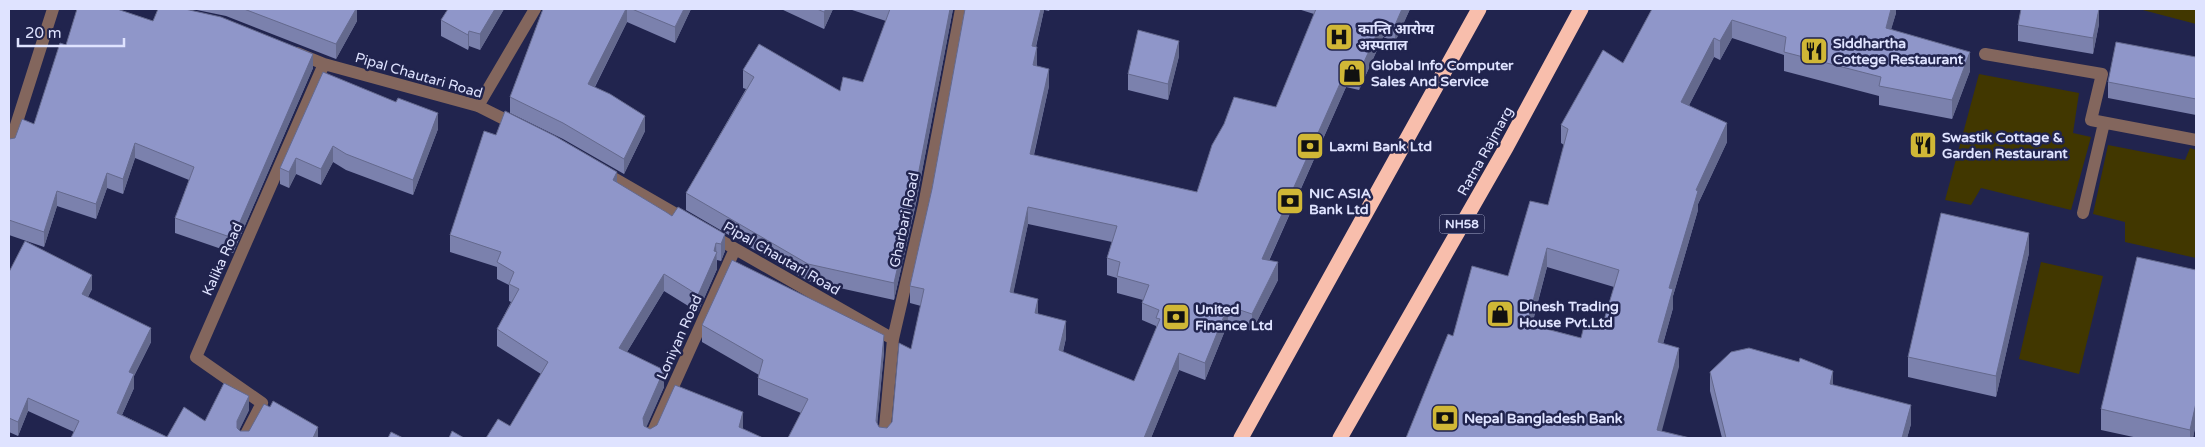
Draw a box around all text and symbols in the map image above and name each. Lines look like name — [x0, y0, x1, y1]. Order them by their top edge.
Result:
scale bar — [18, 15, 124, 47]
place label: कान्ति आराेग्य अस्पताल — [1358, 20, 1435, 54]
hospital icon: कान्ति आराेग्य अस्पताल — [1324, 22, 1354, 52]
text: 20 m — [25, 24, 62, 42]
place label: Siddhartha Cottege Restaurant — [1833, 35, 1964, 68]
restaurant icon: Siddhartha Cottege Restaurant — [1799, 36, 1829, 66]
street label: Pipal Chautari Road — [353, 49, 485, 102]
place label: Global Info Computer Sales And Service — [1371, 57, 1514, 90]
shop icon: Global Info Computer Sales And Service — [1337, 58, 1367, 88]
street label: Ratna Rajmarg — [1454, 104, 1517, 199]
place label: Swastik Cottage & Garden Restaurant — [1942, 129, 2068, 162]
restaurant icon: Swastik Cottage & Garden Restaurant — [1908, 130, 1938, 160]
bank icon: Laxmi Bank Ltd — [1295, 131, 1325, 161]
place label: Laxmi Bank Ltd — [1329, 138, 1432, 155]
street label: Gharbari Road — [886, 171, 923, 269]
place label: NIC ASIA Bank Ltd — [1309, 185, 1372, 218]
bank icon: NIC ASIA Bank Ltd — [1275, 186, 1305, 216]
road number: NH58 — [1440, 214, 1484, 233]
street label: Pipal Chautari Road — [720, 218, 843, 299]
street label: Kalika Road — [199, 220, 246, 298]
street label: Loniyan Road — [653, 292, 706, 382]
place label: Dinesh Trading House Pvt.Ltd — [1519, 298, 1619, 331]
shop icon: Dinesh Trading House Pvt.Ltd — [1485, 299, 1515, 329]
place label: United Finance Ltd — [1195, 301, 1273, 334]
bank icon: United Finance Ltd — [1161, 302, 1191, 332]
bank icon: Nepal Bangladesh Bank — [1430, 403, 1460, 433]
place label: Nepal Bangladesh Bank — [1464, 410, 1623, 427]

